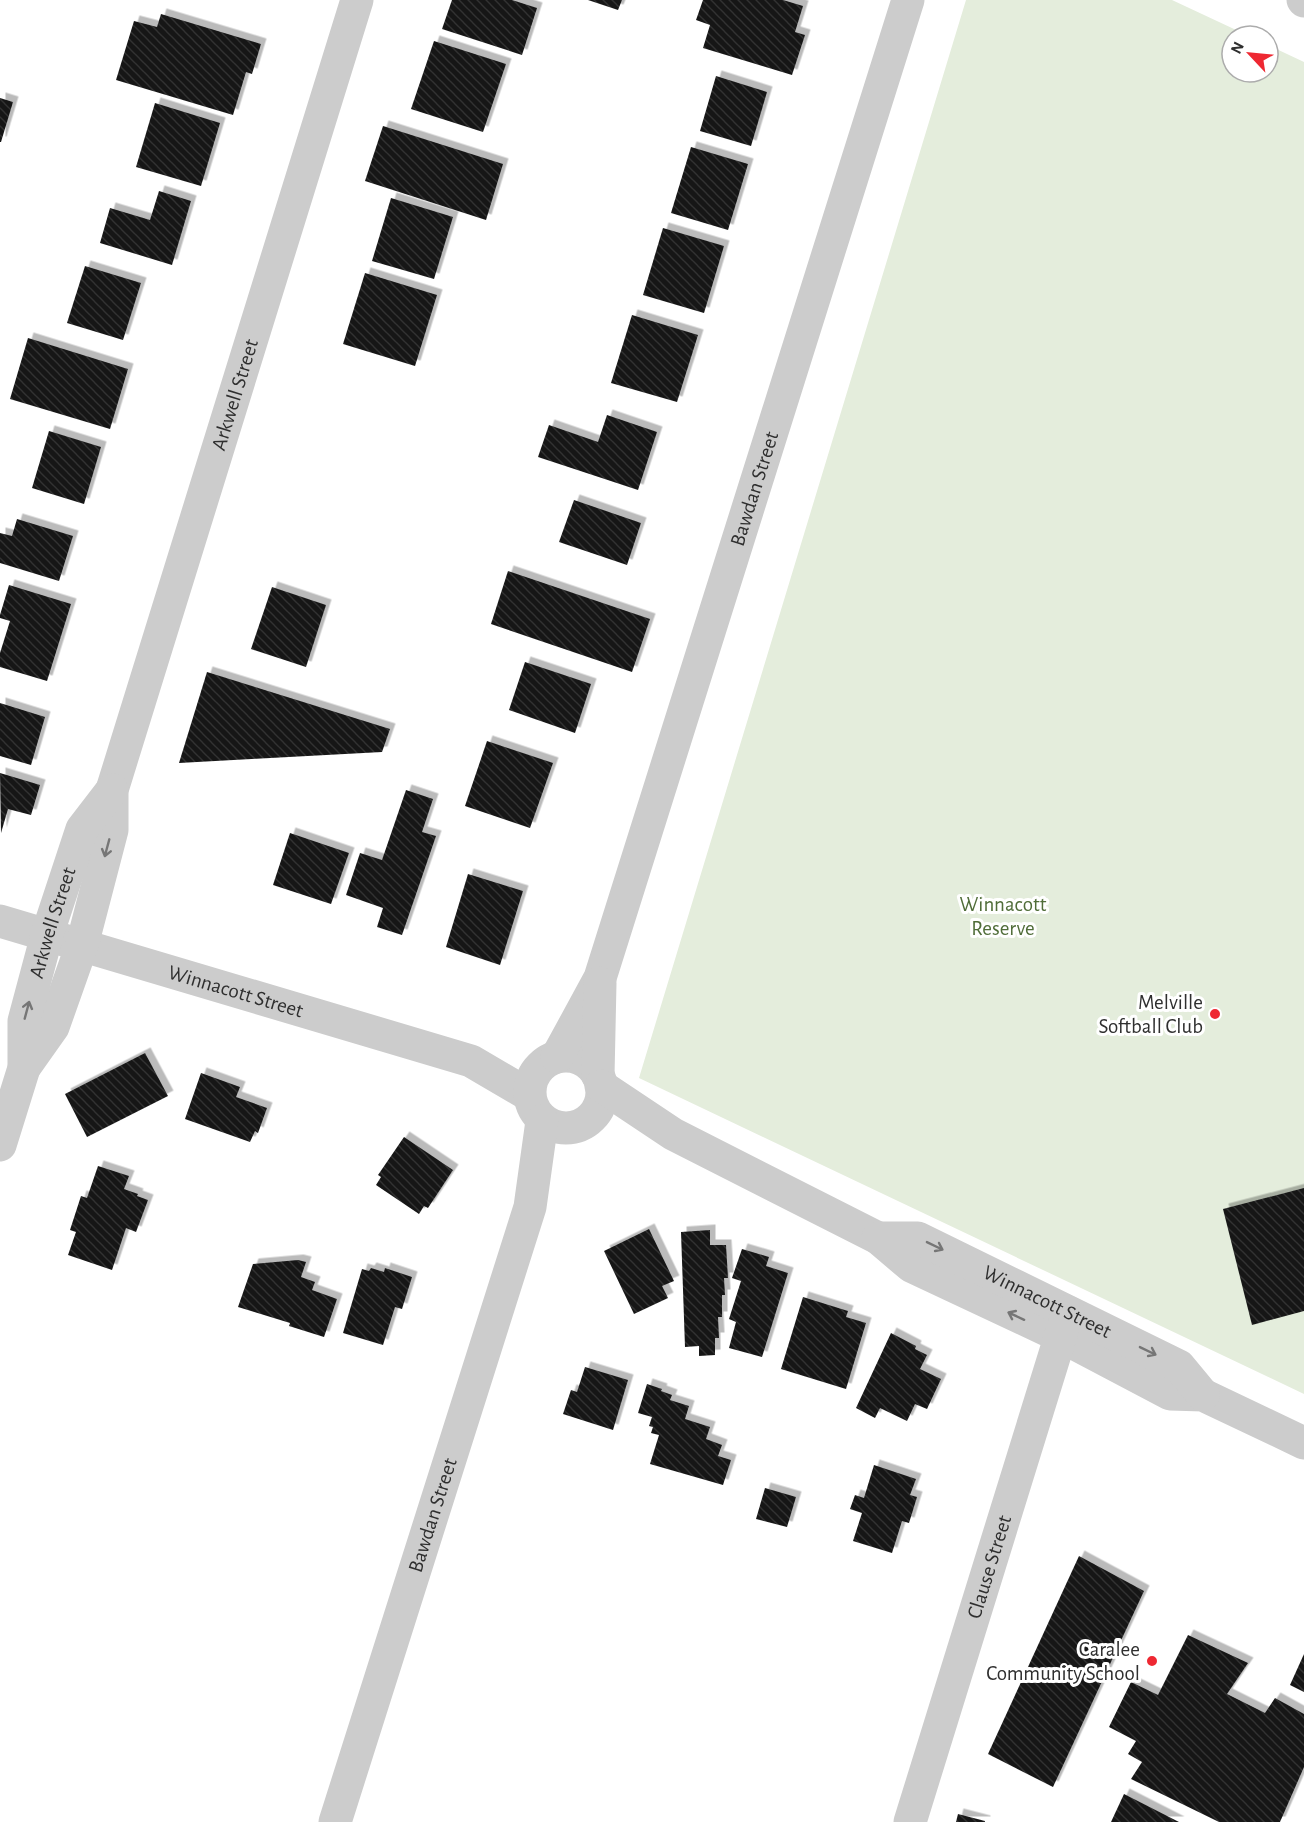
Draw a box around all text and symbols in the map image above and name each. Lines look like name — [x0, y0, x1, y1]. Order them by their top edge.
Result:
north arrow — [1220, 24, 1280, 84]
text: N — [1228, 39, 1247, 56]
street label: Arkwell Street — [208, 336, 262, 453]
street label: Bawdan Street — [727, 429, 783, 549]
one-way arrow — [101, 838, 112, 857]
street label: Arkwell Street — [26, 864, 80, 981]
park label: Winnacott Reserve — [960, 894, 1047, 939]
street label: Winnacott Street — [166, 962, 306, 1022]
place label: Melville Softball Club — [1098, 992, 1203, 1037]
one-way arrow — [21, 1001, 33, 1020]
marker: Melville Softball Club — [1208, 1007, 1222, 1021]
one-way arrow — [925, 1241, 943, 1253]
street label: Winnacott Street — [980, 1262, 1115, 1342]
one-way arrow — [1007, 1309, 1025, 1321]
one-way arrow — [1138, 1345, 1156, 1357]
street label: Bawdan Street — [405, 1455, 461, 1575]
street label: Clause Street — [964, 1513, 1015, 1621]
place label: Caralee Community School — [986, 1639, 1140, 1684]
marker: Caralee Community School — [1145, 1654, 1159, 1668]

